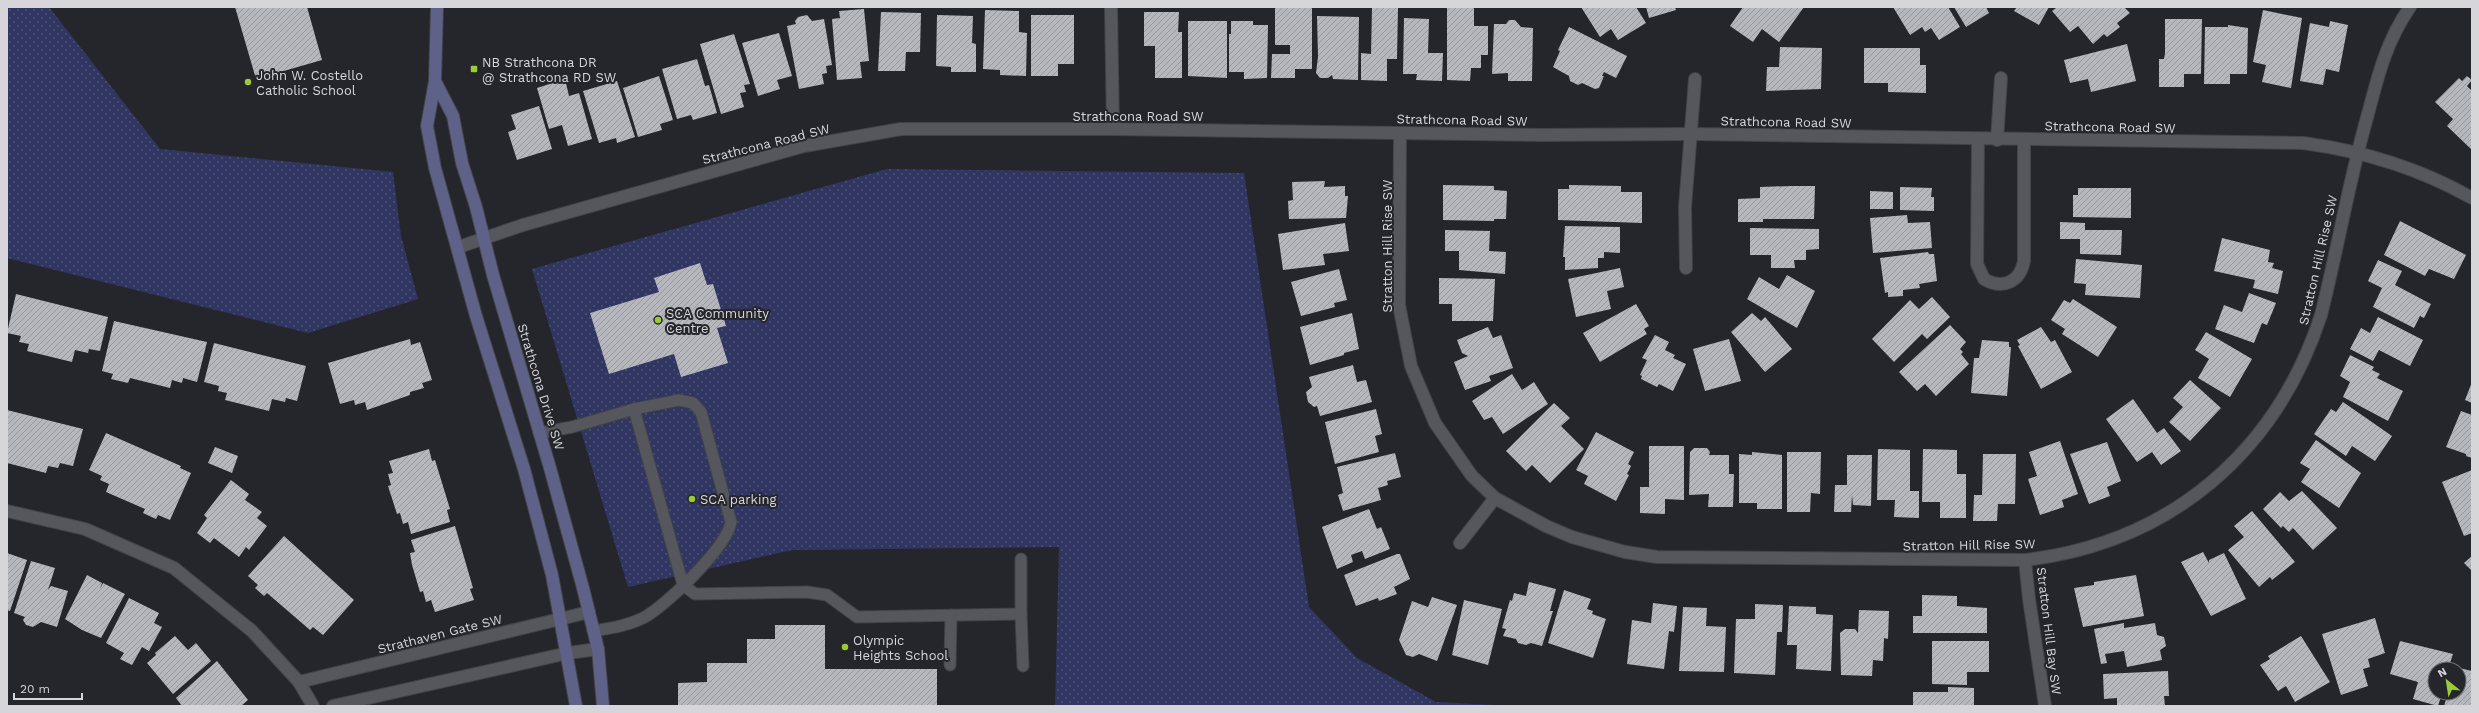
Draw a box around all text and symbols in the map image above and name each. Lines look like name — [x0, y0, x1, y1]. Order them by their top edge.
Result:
place label: NB Strathcona DR @ Strathcona RD SW — [482, 55, 617, 85]
marker: NB Strathcona DR @ Strathcona RD SW — [469, 64, 479, 74]
place label: John W. Costello Catholic School — [256, 68, 363, 98]
marker: John W. Costello Catholic School — [243, 77, 253, 87]
street label: Strathcona Road SW — [1072, 109, 1204, 124]
street label: Strathcona Road SW — [1396, 111, 1528, 129]
street label: Strathcona Road SW — [1720, 113, 1852, 131]
street label: Strathcona Road SW — [2044, 118, 2176, 136]
street label: Strathcona Road SW — [701, 121, 832, 167]
street label: Stratton Hill Rise SW — [1380, 179, 1395, 312]
street label: Stratton Hill Rise SW — [2296, 193, 2340, 326]
place label: SCA Community Centre — [666, 306, 769, 336]
marker: SCA Community Centre — [653, 315, 663, 325]
street label: Strathcona Drive SW — [515, 322, 568, 453]
place label: SCA parking — [700, 492, 776, 507]
marker: SCA parking — [687, 494, 697, 504]
street label: Stratton Hill Rise SW — [1902, 536, 2036, 554]
street label: Stratton Hill Bay SW — [2034, 566, 2064, 696]
street label: Strathaven Gate SW — [376, 611, 504, 657]
place label: Olympic Heights School — [853, 633, 948, 663]
marker: Olympic Heights School — [840, 642, 850, 652]
north arrow — [2427, 661, 2467, 701]
text: N — [2435, 665, 2449, 680]
scale bar — [14, 675, 82, 701]
text: 20 m — [20, 682, 50, 696]

